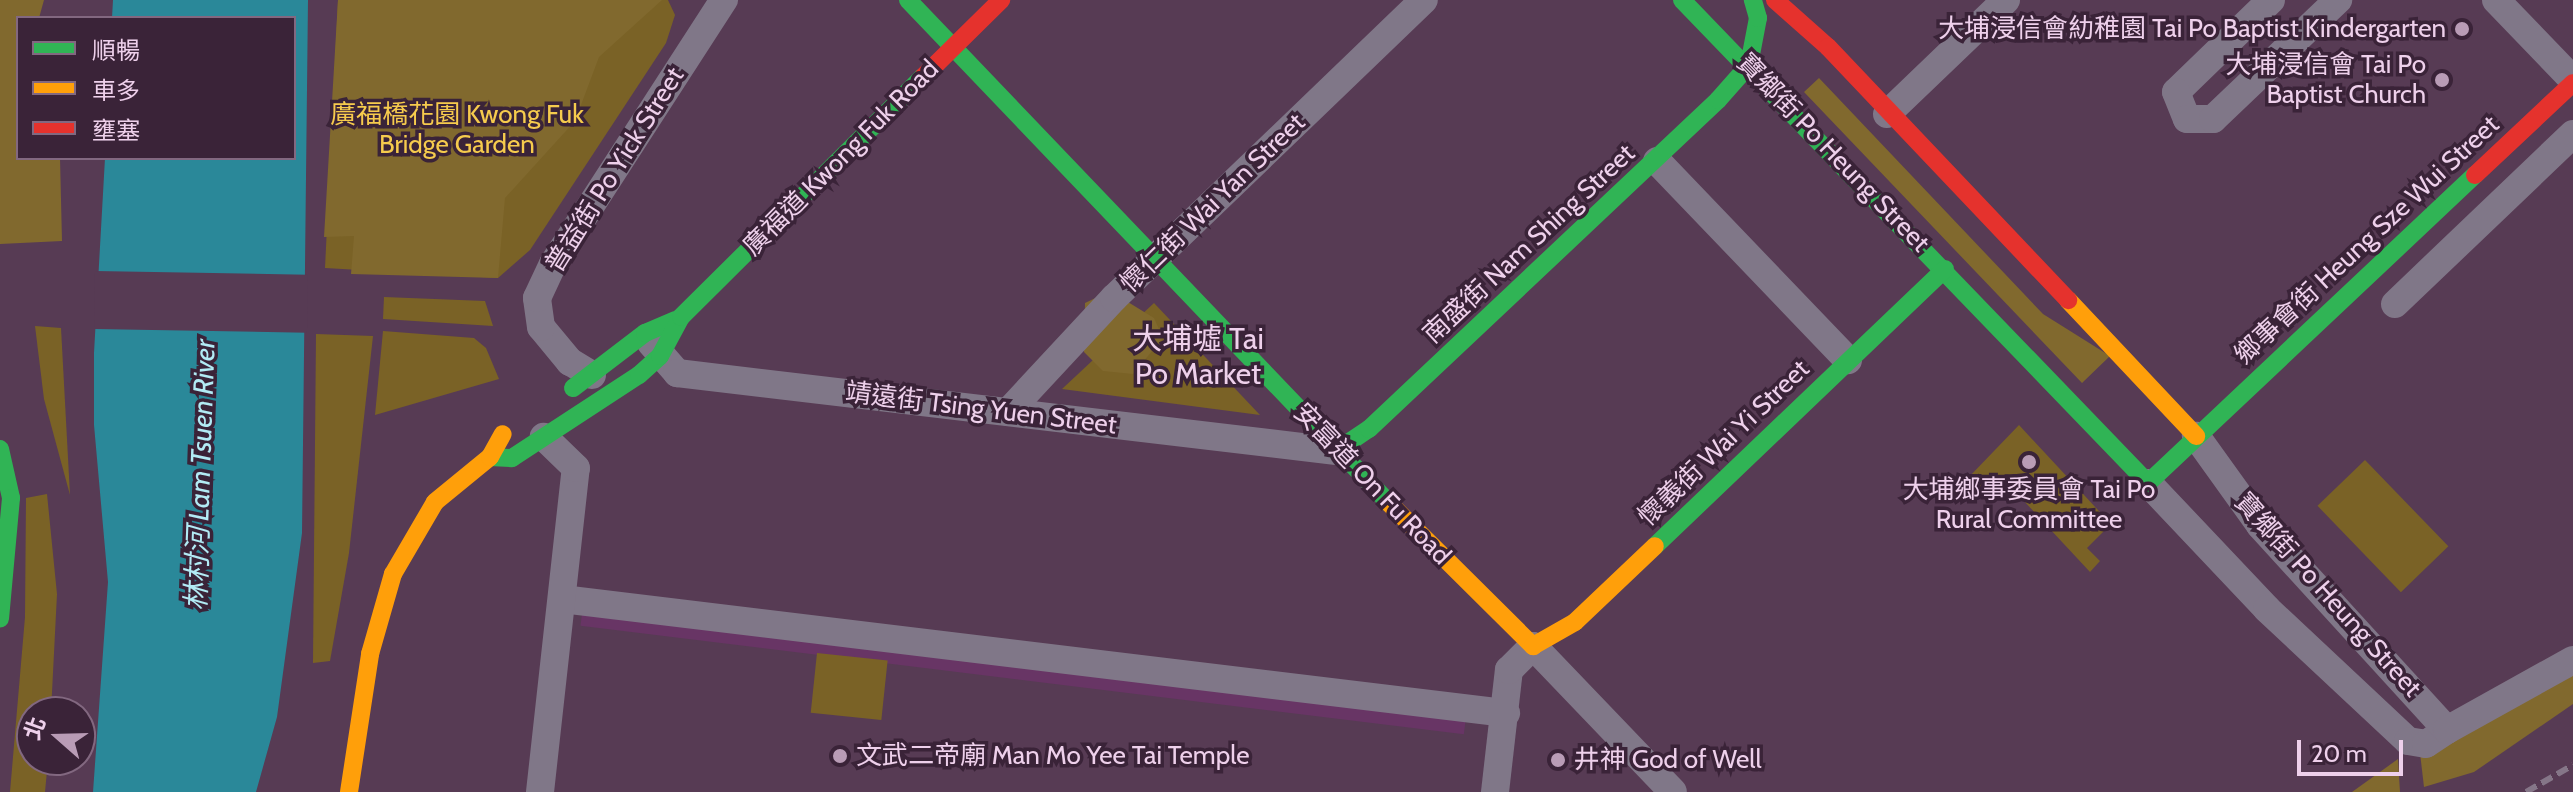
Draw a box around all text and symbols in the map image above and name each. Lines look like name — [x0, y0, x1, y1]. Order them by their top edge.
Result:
place label: 大埔浸信會糼稚園 Tai Po Baptist Kindergarten — [1938, 13, 2446, 45]
legend — [16, 16, 296, 160]
marker: 大埔浸信會糼稚園 Tai Po Baptist Kindergarten — [2453, 20, 2471, 38]
text: 順暢 — [92, 36, 140, 65]
street label: 寶鄉街 Po Heung Street — [1730, 47, 1936, 259]
place label: 大埔浸信會 Tai Po Baptist Church — [2225, 49, 2426, 110]
street label: 廣福道 Kwong Fuk Road — [737, 54, 945, 262]
street label: 普益街 Po Yick Street — [539, 62, 691, 278]
marker: 大埔浸信會 Tai Po Baptist Church — [2433, 71, 2451, 89]
text: 車多 — [92, 76, 140, 105]
park label: 廣福橋花園 Kwong Fuk Bridge Garden — [330, 99, 584, 160]
street label: 懷仁街 Wai Yan Street — [1114, 107, 1312, 299]
street label: 鄉事會街 Heung Sze Wui Street — [2228, 109, 2506, 371]
text: 壅塞 — [92, 116, 140, 145]
street label: 南盛街 Nam Shing Street — [1417, 138, 1641, 350]
district label: 大埔墟 Tai Po Market — [1126, 321, 1270, 392]
water label: 林村河 Lam Tsuen River — [178, 339, 222, 611]
street label: 懷義街 Wai Yi Street — [1632, 354, 1816, 532]
street label: 靖遠街 Tsing Yuen Street — [844, 377, 1118, 441]
street label: 安富道 On Fu Road — [1287, 397, 1457, 571]
marker: 大埔鄉事委員會 Tai Po Rural Committee — [2020, 453, 2038, 471]
place label: 大埔鄉事委員會 Tai Po Rural Committee — [1903, 474, 2155, 536]
street label: 寶鄉街 Po Heung Street — [2228, 487, 2428, 703]
north arrow — [16, 696, 96, 776]
text: 北 — [18, 713, 51, 743]
scale bar — [2301, 724, 2407, 774]
text: 20 m — [2311, 739, 2367, 768]
place label: 文武二帝廟 Man Mo Yee Tai Temple — [856, 740, 1249, 772]
place label: 井神 God of Well — [1574, 744, 1762, 776]
marker: 文武二帝廟 Man Mo Yee Tai Temple — [831, 747, 849, 765]
marker: 井神 God of Well — [1549, 751, 1567, 769]

